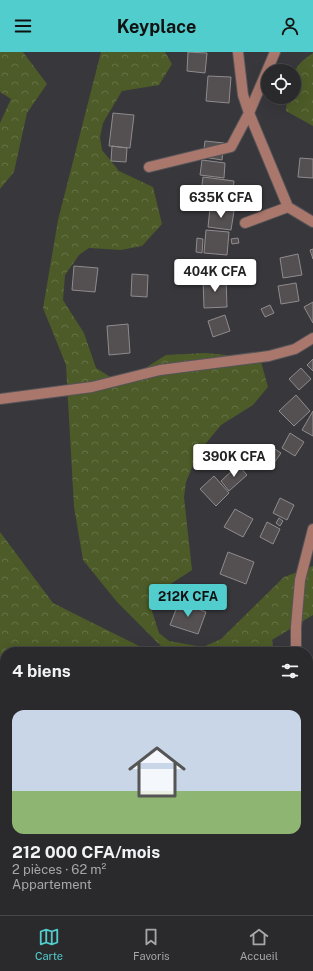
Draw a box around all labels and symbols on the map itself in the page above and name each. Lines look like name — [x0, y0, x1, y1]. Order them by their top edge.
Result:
pin: 635K CFA — [180, 185, 262, 219]
pin: 404K CFA — [174, 259, 256, 293]
pin: 390K CFA — [193, 444, 275, 478]
pin: 212K CFA — [147, 584, 229, 618]

